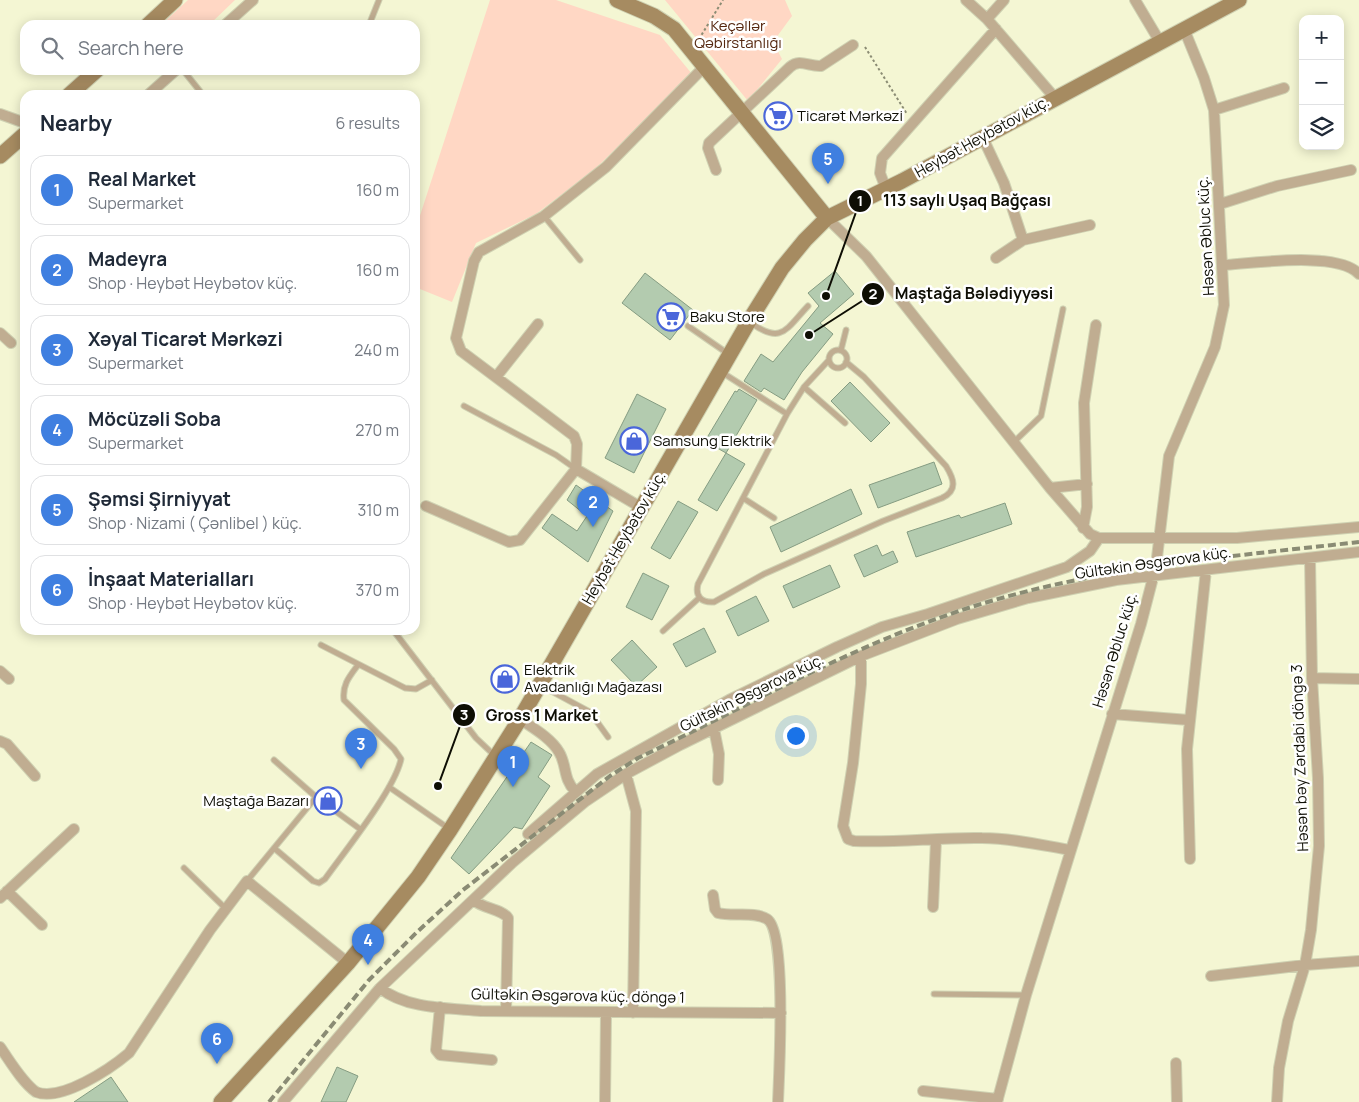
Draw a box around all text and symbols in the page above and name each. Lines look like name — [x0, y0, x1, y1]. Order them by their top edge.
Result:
park label: Keçəllər Qəbirstanlığı — [694, 15, 782, 53]
map controls — [1299, 15, 1344, 150]
button: + — [1299, 15, 1344, 60]
search box — [20, 20, 420, 75]
icon: search — [38, 34, 66, 62]
text: Search here — [78, 35, 184, 61]
button: − — [1299, 60, 1344, 105]
street label: Heybət Heybətov küç. — [911, 91, 1053, 182]
supermarket icon: Ticarət Mərkəzi — [763, 101, 793, 131]
place label: Ticarət Mərkəzi — [797, 105, 903, 126]
button: layers — [1299, 105, 1344, 150]
text: Nearby — [40, 109, 112, 137]
text: 6 results — [335, 112, 400, 134]
pin: 5 — [812, 143, 844, 184]
text: Real Market — [88, 166, 196, 192]
street label: Həsən Əbluc küç. — [1192, 176, 1219, 296]
text: 1 — [53, 179, 61, 201]
text: 160 m — [356, 179, 399, 201]
callout: 113 saylı Uşaq Bağçası — [848, 185, 1061, 216]
text: 113 saylı Uşaq Bağçası — [883, 189, 1051, 211]
text: 1 — [857, 190, 863, 211]
text: Supermarket — [88, 192, 184, 214]
text: Madeyra — [88, 246, 167, 272]
text: 2 — [52, 259, 62, 281]
text: 160 m — [356, 259, 399, 281]
text: Shop · Heybət Heybətov küç. — [88, 272, 297, 294]
callout: Maştağa Bələdiyyəsi — [860, 278, 1063, 309]
text: Maştağa Bələdiyyəsi — [895, 282, 1053, 304]
text: 2 — [869, 283, 878, 304]
supermarket icon: Baku Store — [656, 302, 686, 332]
place label: Baku Store — [690, 306, 765, 327]
text: Xəyal Ticarət Mərkəzi — [88, 326, 283, 352]
text: 3 — [52, 339, 62, 361]
text: 240 m — [354, 339, 399, 361]
text: Supermarket — [88, 352, 184, 374]
text: Möcüzəli Soba — [88, 406, 221, 432]
text: 4 — [52, 419, 62, 441]
text: 270 m — [355, 419, 399, 441]
shop icon: Samsung Elektrik — [619, 426, 649, 456]
place label: Samsung Elektrik — [653, 430, 772, 451]
text: Supermarket — [88, 432, 184, 454]
street label: Heybət Heybətov küç. — [577, 467, 670, 608]
text: Şəmsi Şirniyyat — [88, 486, 231, 512]
pin: 2 — [577, 486, 609, 527]
text: 5 — [52, 499, 62, 521]
text: 310 m — [357, 499, 399, 521]
text: Shop · Nizami ( Çənlibel ) küç. — [88, 512, 302, 534]
street label: Gültəkin Əsgərova küç. — [1073, 541, 1232, 584]
text: İnşaat Materialları — [88, 566, 254, 592]
text: 6 — [52, 579, 62, 601]
text: 370 m — [356, 579, 399, 601]
street label: Həsən Əbluc küç. — [1087, 590, 1142, 710]
text: Shop · Heybət Heybətov küç. — [88, 592, 297, 614]
street label: Gültəkin Əsgərova küç. — [676, 649, 827, 737]
place label: Elektrik Avadanlığı Mağazası — [524, 659, 662, 697]
shop icon: Elektrik Avadanlığı Mağazası — [490, 664, 520, 694]
street label: Həsən bəy Zərdabi döngə 3 — [1286, 664, 1313, 852]
callout: Gross 1 Market — [451, 700, 609, 731]
text: 3 — [460, 704, 468, 725]
text: Gross 1 Market — [486, 704, 598, 726]
your location — [783, 723, 809, 749]
pin: 3 — [345, 728, 377, 769]
pin: 1 — [497, 746, 529, 787]
shop icon: Maştağa Bazarı — [313, 786, 343, 816]
place label: Maştağa Bazarı — [203, 790, 309, 811]
pin: 4 — [352, 924, 384, 965]
street label: Gültəkin Əsgərova küç. döngə 1 — [471, 983, 685, 1008]
pin: 6 — [201, 1023, 233, 1064]

